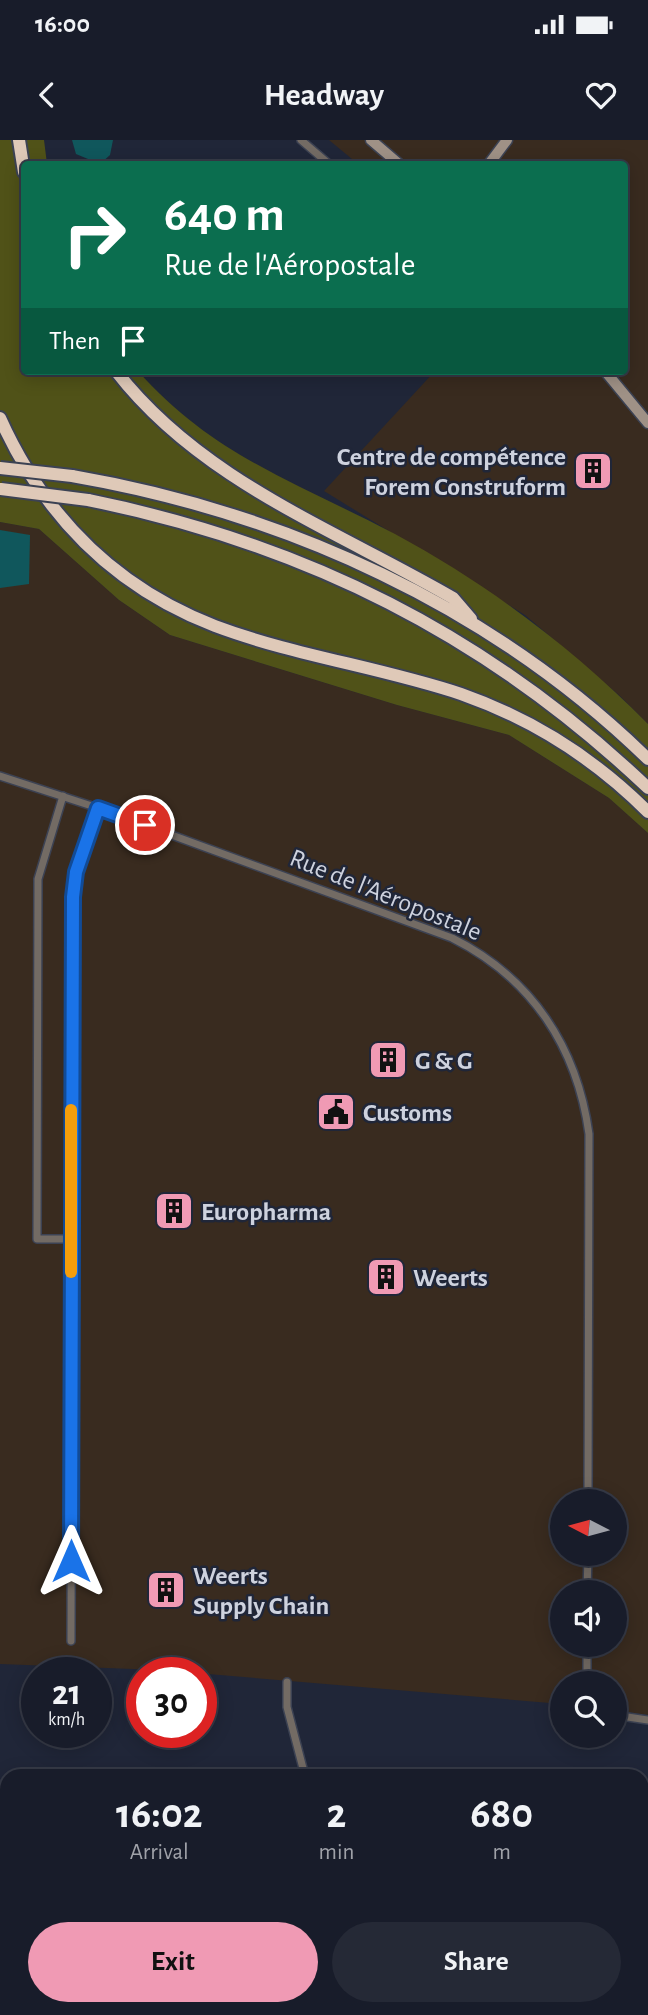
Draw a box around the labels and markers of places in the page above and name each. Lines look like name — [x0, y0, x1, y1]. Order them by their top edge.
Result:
place label: Centre de compétence Forem Construform — [337, 444, 566, 500]
building icon: Centre de compétence Forem Construform — [572, 450, 614, 492]
pin — [115, 795, 175, 855]
building icon: G & G — [367, 1039, 409, 1081]
place label: G & G — [415, 1048, 472, 1074]
public building icon: Customs — [315, 1091, 357, 1133]
place label: Customs — [363, 1100, 452, 1126]
building icon: Europharma — [153, 1190, 195, 1232]
place label: Europharma — [201, 1199, 331, 1225]
building icon: Weerts — [365, 1256, 407, 1298]
place label: Weerts — [413, 1265, 488, 1291]
place label: Weerts Supply Chain — [193, 1563, 329, 1619]
building icon: Weerts Supply Chain — [145, 1569, 187, 1611]

